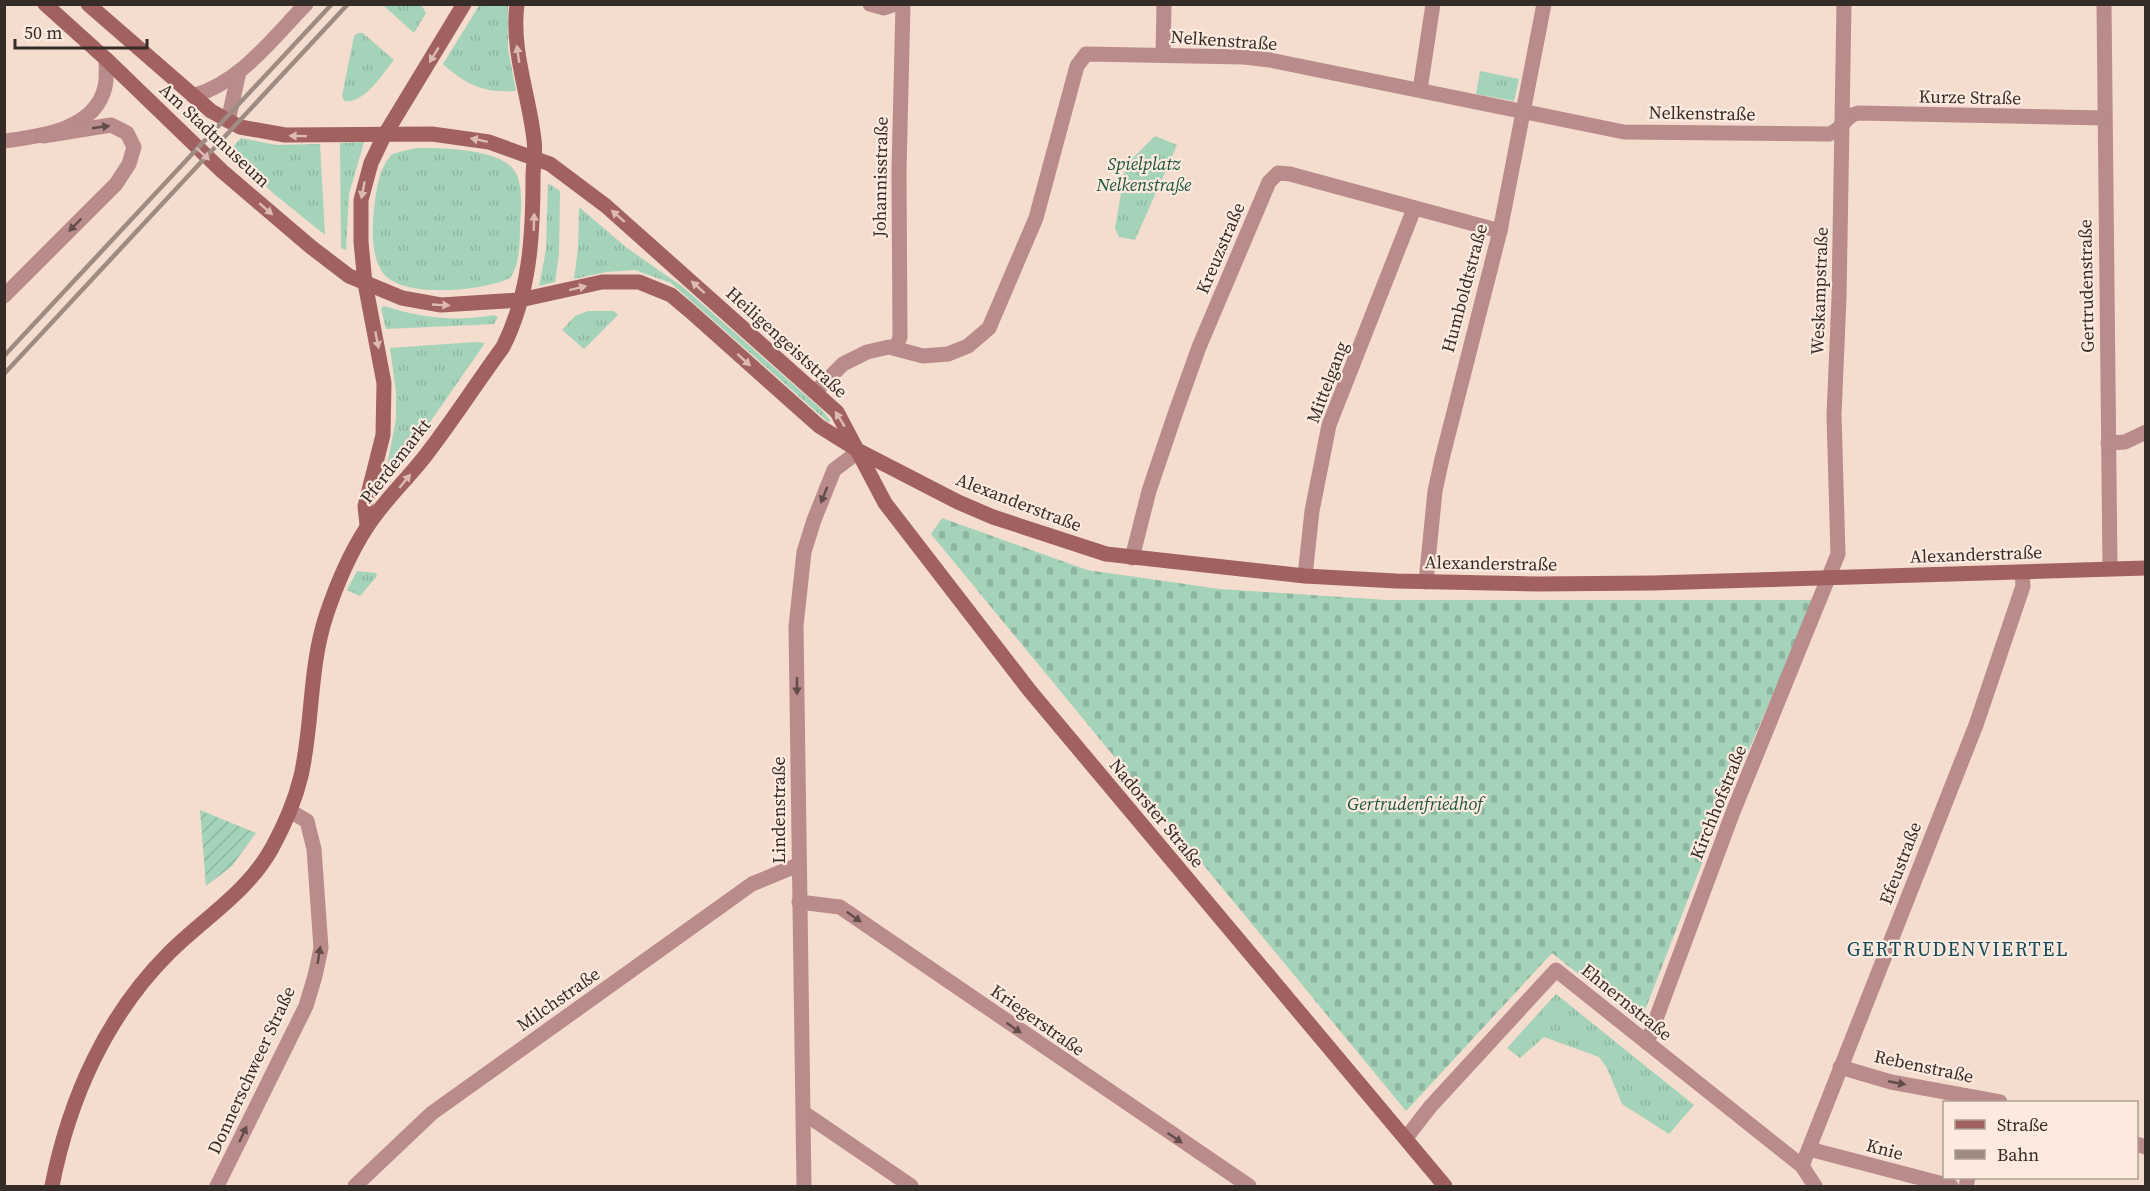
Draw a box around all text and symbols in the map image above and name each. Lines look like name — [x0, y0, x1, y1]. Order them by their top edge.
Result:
scale bar — [15, 12, 147, 50]
text: 50 m — [24, 20, 62, 45]
street label: Nelkenstraße — [1170, 24, 1278, 56]
one-way arrow — [513, 45, 522, 64]
one-way arrow — [428, 47, 439, 63]
street label: Am Stadtmuseum — [154, 77, 276, 193]
street label: Kurze Straße — [1918, 84, 2022, 110]
street label: Nelkenstraße — [1648, 100, 1756, 126]
street label: Johannisstraße — [866, 116, 894, 239]
one-way arrow — [92, 122, 111, 131]
one-way arrow — [288, 131, 307, 140]
one-way arrow — [470, 134, 488, 144]
one-way arrow — [195, 147, 210, 160]
park label: Spielplatz Nelkenstraße — [1096, 151, 1192, 197]
one-way arrow — [358, 181, 367, 200]
street label: Kreuzstraße — [1189, 198, 1251, 298]
one-way arrow — [258, 202, 273, 215]
one-way arrow — [611, 210, 626, 223]
one-way arrow — [529, 213, 538, 232]
one-way arrow — [69, 218, 83, 232]
street label: Gertrudenstraße — [2072, 219, 2100, 353]
street label: Humboldtstraße — [1435, 221, 1493, 355]
street label: Weskampstraße — [1804, 226, 1834, 356]
one-way arrow — [691, 280, 706, 294]
street label: Heiligengeiststraße — [721, 281, 853, 403]
one-way arrow — [568, 283, 587, 293]
one-way arrow — [431, 300, 450, 309]
one-way arrow — [373, 331, 382, 350]
street label: Mittelgang — [1300, 337, 1354, 427]
one-way arrow — [737, 353, 752, 367]
one-way arrow — [835, 411, 846, 427]
street label: Pferdemarkt — [354, 413, 436, 509]
street label: Alexanderstraße — [953, 467, 1085, 537]
one-way arrow — [399, 473, 412, 489]
one-way arrow — [819, 487, 829, 505]
street label: Alexanderstraße — [1909, 539, 2043, 569]
street label: Alexanderstraße — [1424, 549, 1558, 577]
one-way arrow — [792, 677, 802, 696]
street label: Kirchhofstraße — [1684, 741, 1752, 863]
street label: Nadorster Straße — [1104, 753, 1210, 873]
street label: Lindenstraße — [766, 756, 791, 864]
park label: Gertrudenfriedhof — [1347, 791, 1486, 816]
street label: Efeustraße — [1873, 818, 1927, 908]
one-way arrow — [845, 911, 861, 923]
district label: GERTRUDENVIERTEL — [1847, 935, 2069, 963]
one-way arrow — [314, 946, 323, 965]
street label: Ehnernstraße — [1576, 958, 1678, 1046]
street label: Milchstraße — [511, 961, 605, 1037]
street label: Kriegerstraße — [986, 978, 1090, 1062]
street label: Donnerschweer Straße — [201, 982, 301, 1158]
one-way arrow — [1006, 1022, 1022, 1033]
street label: Rebenstraße — [1872, 1043, 1976, 1089]
one-way arrow — [1888, 1079, 1907, 1088]
legend — [1943, 1101, 2138, 1179]
text: Straße — [1997, 1112, 2048, 1137]
one-way arrow — [238, 1125, 247, 1142]
one-way arrow — [1167, 1132, 1184, 1143]
street label: Knie — [1864, 1132, 1906, 1166]
text: Bahn — [1997, 1142, 2039, 1167]

